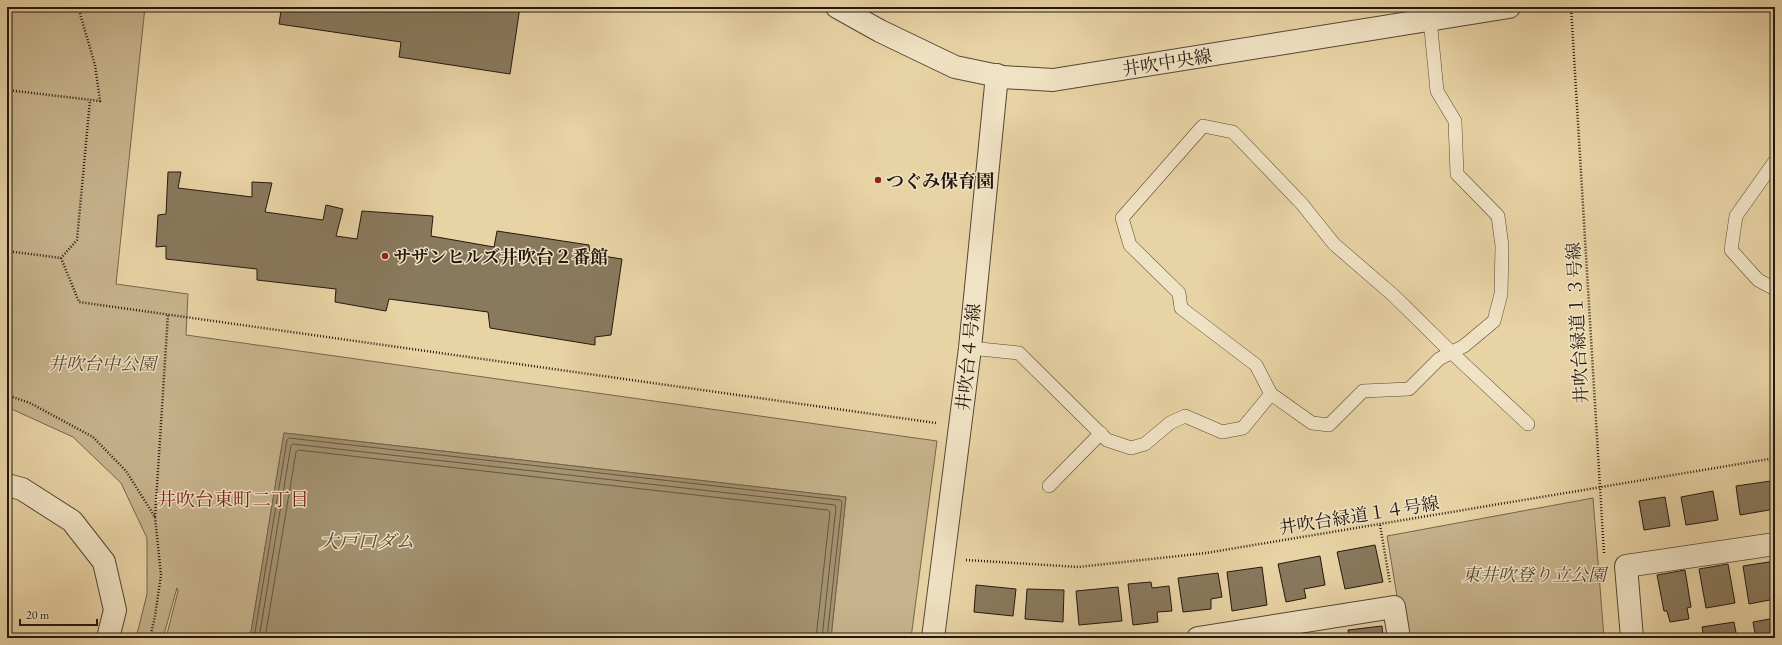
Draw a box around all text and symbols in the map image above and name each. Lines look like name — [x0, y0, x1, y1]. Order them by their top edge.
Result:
street label: 井吹中央線 — [1121, 44, 1213, 80]
place label: つぐみ保育園 — [886, 169, 994, 192]
marker: つぐみ保育園 — [873, 175, 883, 185]
street label: 井吹台緑道１３号線 — [1561, 242, 1593, 404]
place label: サザンヒルズ井吹台２番館 — [393, 245, 608, 268]
marker: サザンヒルズ井吹台２番館 — [380, 251, 390, 261]
street label: 井吹台４号線 — [951, 302, 985, 412]
park label: 井吹台中公園 — [48, 352, 159, 375]
district label: 井吹台東町二丁目 — [157, 487, 309, 512]
street label: 井吹台緑道１４号線 — [1277, 491, 1441, 539]
water label: 大戸口ダム — [319, 529, 415, 554]
park label: 東井吹登り立公園 — [1462, 563, 1609, 586]
scale bar — [20, 601, 97, 627]
text: 20 m — [26, 607, 50, 623]

